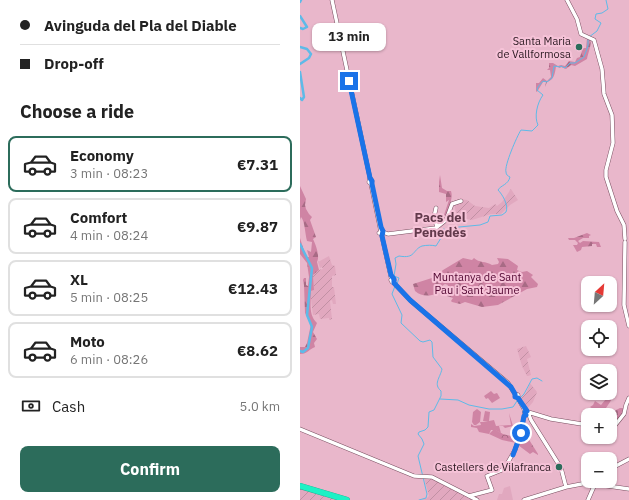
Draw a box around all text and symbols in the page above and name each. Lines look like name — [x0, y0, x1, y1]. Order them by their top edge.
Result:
text: Avinguda del Pla del Diable — [44, 16, 237, 35]
callout: 13 min — [312, 23, 386, 51]
text: 13 min — [328, 28, 370, 45]
place label: Santa Maria de Vallformosa — [497, 34, 571, 61]
marker: Santa Maria de Vallformosa — [574, 42, 584, 52]
text: Drop-off — [44, 54, 104, 73]
route end — [340, 72, 358, 90]
text: Choose a ride — [20, 100, 134, 123]
icon: car — [22, 146, 58, 182]
text: Economy — [70, 146, 134, 165]
text: €7.31 — [237, 155, 278, 174]
text: 3 min · 08:23 — [70, 165, 148, 182]
icon: car — [22, 208, 58, 244]
text: Comfort — [70, 208, 127, 227]
district label: Pacs del Penedès — [414, 209, 467, 241]
text: €9.87 — [237, 217, 278, 236]
text: 4 min · 08:24 — [70, 227, 148, 244]
icon: car — [22, 270, 58, 306]
text: XL — [70, 270, 88, 289]
park label: Muntanya de Sant Pau i Sant Jaume — [433, 270, 521, 297]
north arrow — [581, 276, 617, 312]
map controls — [581, 276, 617, 488]
text: €12.43 — [228, 279, 278, 298]
text: 5 min · 08:25 — [70, 289, 148, 306]
button: locate — [581, 320, 617, 356]
icon: car — [22, 332, 58, 368]
text: Moto — [70, 332, 105, 351]
text: €8.62 — [237, 341, 278, 360]
text: 6 min · 08:26 — [70, 351, 148, 368]
button: layers — [581, 364, 617, 400]
icon: cash — [20, 395, 42, 417]
text: Cash — [52, 397, 85, 416]
text: 5.0 km — [240, 398, 280, 415]
button: + — [581, 408, 617, 444]
route start — [512, 424, 530, 442]
button: Confirm — [20, 446, 280, 492]
button: − — [581, 452, 617, 488]
place label: Castellers de Vilafranca — [435, 460, 551, 474]
marker: Castellers de Vilafranca — [554, 462, 564, 472]

